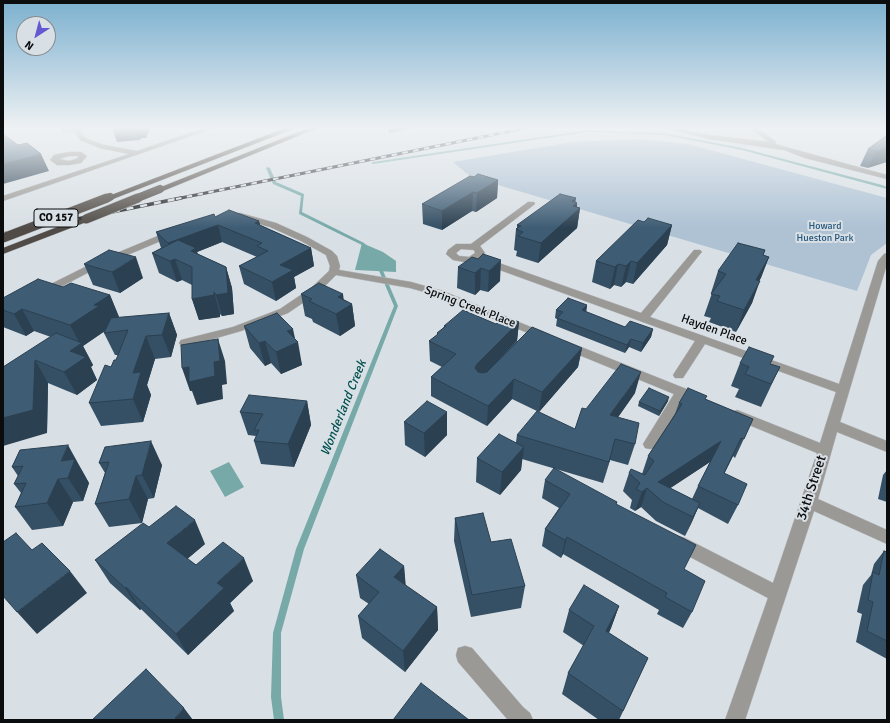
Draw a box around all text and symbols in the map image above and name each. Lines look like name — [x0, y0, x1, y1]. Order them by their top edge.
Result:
north arrow — [16, 16, 56, 56]
text: N — [22, 38, 36, 53]
road number: CO 157 — [34, 209, 78, 227]
park label: Howard Hueston Park — [796, 220, 854, 244]
street label: Spring Creek Place — [422, 283, 518, 331]
street label: Hayden Place — [679, 311, 749, 349]
water label: Wonderland Creek — [318, 358, 370, 458]
street label: 34th Street — [794, 453, 830, 523]

